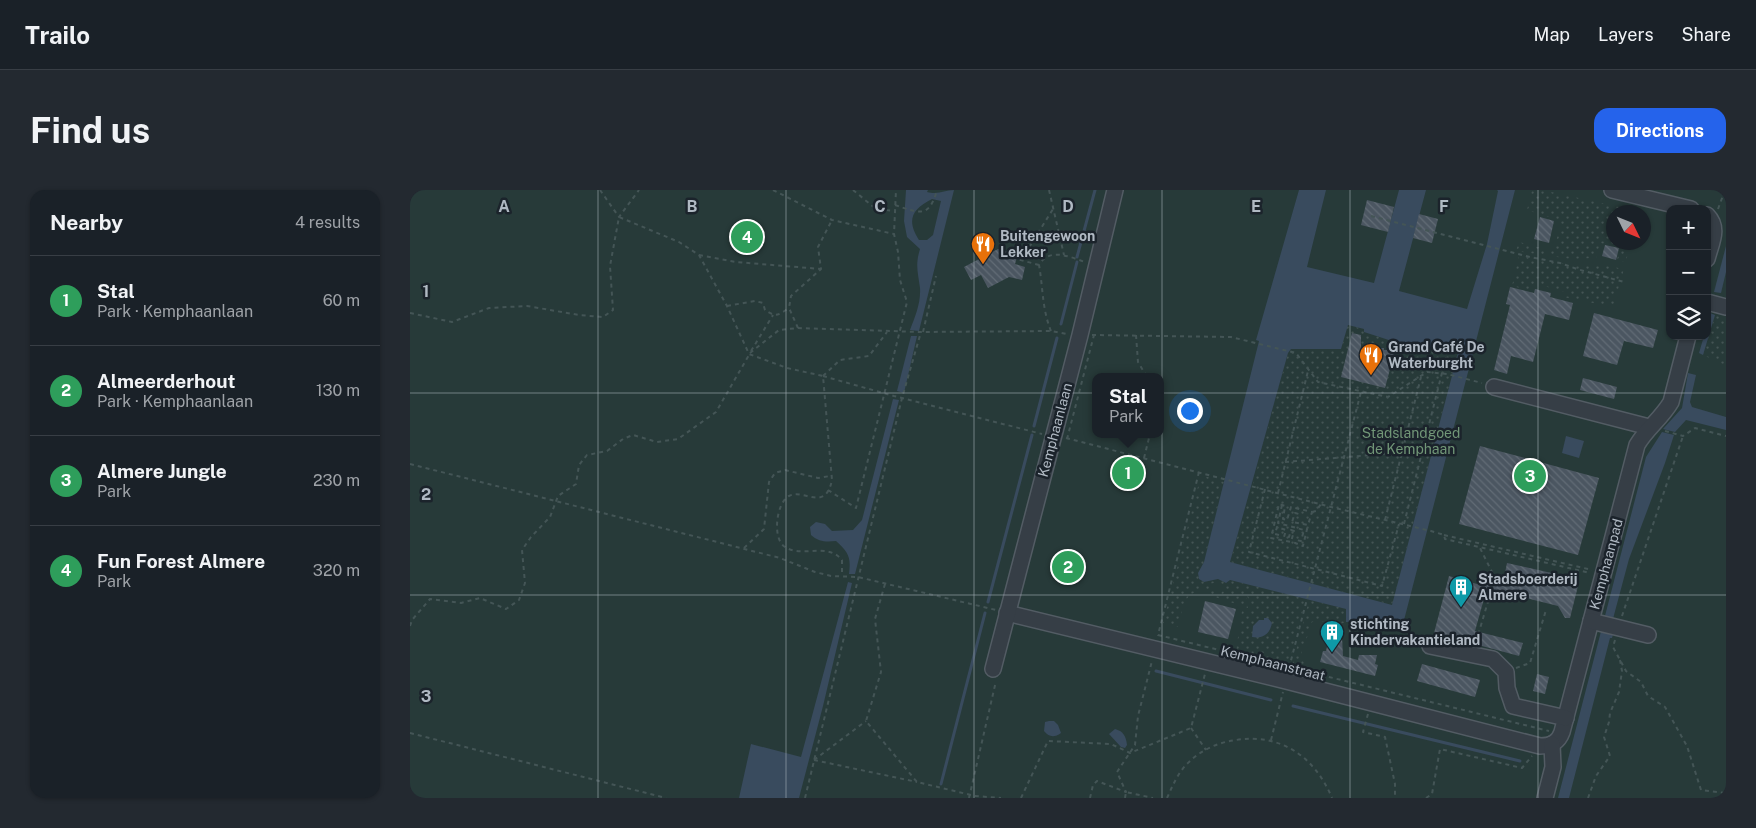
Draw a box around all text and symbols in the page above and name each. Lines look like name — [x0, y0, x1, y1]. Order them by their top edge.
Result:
text: Trailo — [25, 21, 90, 49]
text: Map — [1534, 24, 1570, 45]
text: Layers — [1598, 24, 1654, 45]
text: Share — [1682, 24, 1731, 45]
button: Directions — [1594, 108, 1726, 153]
text: Find us — [30, 110, 150, 151]
text: A — [498, 197, 510, 216]
text: B — [687, 197, 698, 216]
text: C — [874, 197, 886, 216]
text: D — [1062, 197, 1074, 216]
text: E — [1251, 197, 1261, 216]
text: F — [1439, 197, 1449, 216]
north arrow — [1606, 205, 1651, 250]
map controls — [1666, 205, 1711, 340]
button: + — [1666, 205, 1711, 250]
text: Nearby — [50, 210, 123, 235]
text: 4 results — [295, 213, 360, 232]
pin: 4 — [731, 218, 763, 256]
place label: Buitengewoon Lekker — [1000, 228, 1095, 260]
restaurant icon: Buitengewoon Lekker — [970, 231, 996, 265]
button: − — [1666, 250, 1711, 295]
text: Stal — [97, 280, 135, 302]
text: 1 — [423, 282, 429, 301]
text: 1 — [63, 291, 69, 310]
text: 60 m — [323, 291, 360, 310]
button: layers — [1666, 295, 1711, 340]
text: Park · Kemphaanlaan — [97, 302, 253, 321]
place label: Grand Café De Waterburght — [1388, 339, 1485, 371]
restaurant icon: Grand Café De Waterburght — [1358, 342, 1384, 376]
text: Almeerderhout — [97, 370, 235, 392]
popup — [1092, 373, 1164, 438]
text: 2 — [61, 381, 71, 400]
text: 130 m — [316, 381, 360, 400]
street label: Kemphaanlaan — [1035, 381, 1075, 479]
text: Stal — [1109, 385, 1147, 407]
text: Park · Kemphaanlaan — [97, 392, 253, 411]
your location — [1177, 398, 1203, 424]
text: Park — [1109, 407, 1143, 426]
park label: Stadslandgoed de Kemphaan — [1362, 425, 1460, 457]
pin: 1 — [1112, 454, 1144, 492]
pin: 3 — [1514, 457, 1546, 495]
text: Almere Jungle — [97, 460, 227, 482]
text: 3 — [61, 471, 71, 490]
text: 230 m — [313, 471, 360, 490]
text: Park — [97, 482, 131, 501]
text: 2 — [421, 485, 431, 504]
street label: Kemphaanpad — [1586, 517, 1626, 611]
pin: 2 — [1052, 548, 1084, 586]
text: Fun Forest Almere — [97, 550, 265, 572]
text: 4 — [61, 561, 71, 580]
text: 320 m — [313, 561, 360, 580]
place label: Stadsboerderij Almere — [1478, 571, 1578, 603]
text: Park — [97, 572, 131, 591]
building icon: Stadsboerderij Almere — [1448, 574, 1474, 608]
place label: stichting Kindervakantieland — [1350, 616, 1480, 648]
building icon: stichting Kindervakantieland — [1319, 619, 1345, 653]
street label: Kemphaanstraat — [1219, 642, 1327, 684]
text: 3 — [421, 687, 431, 706]

